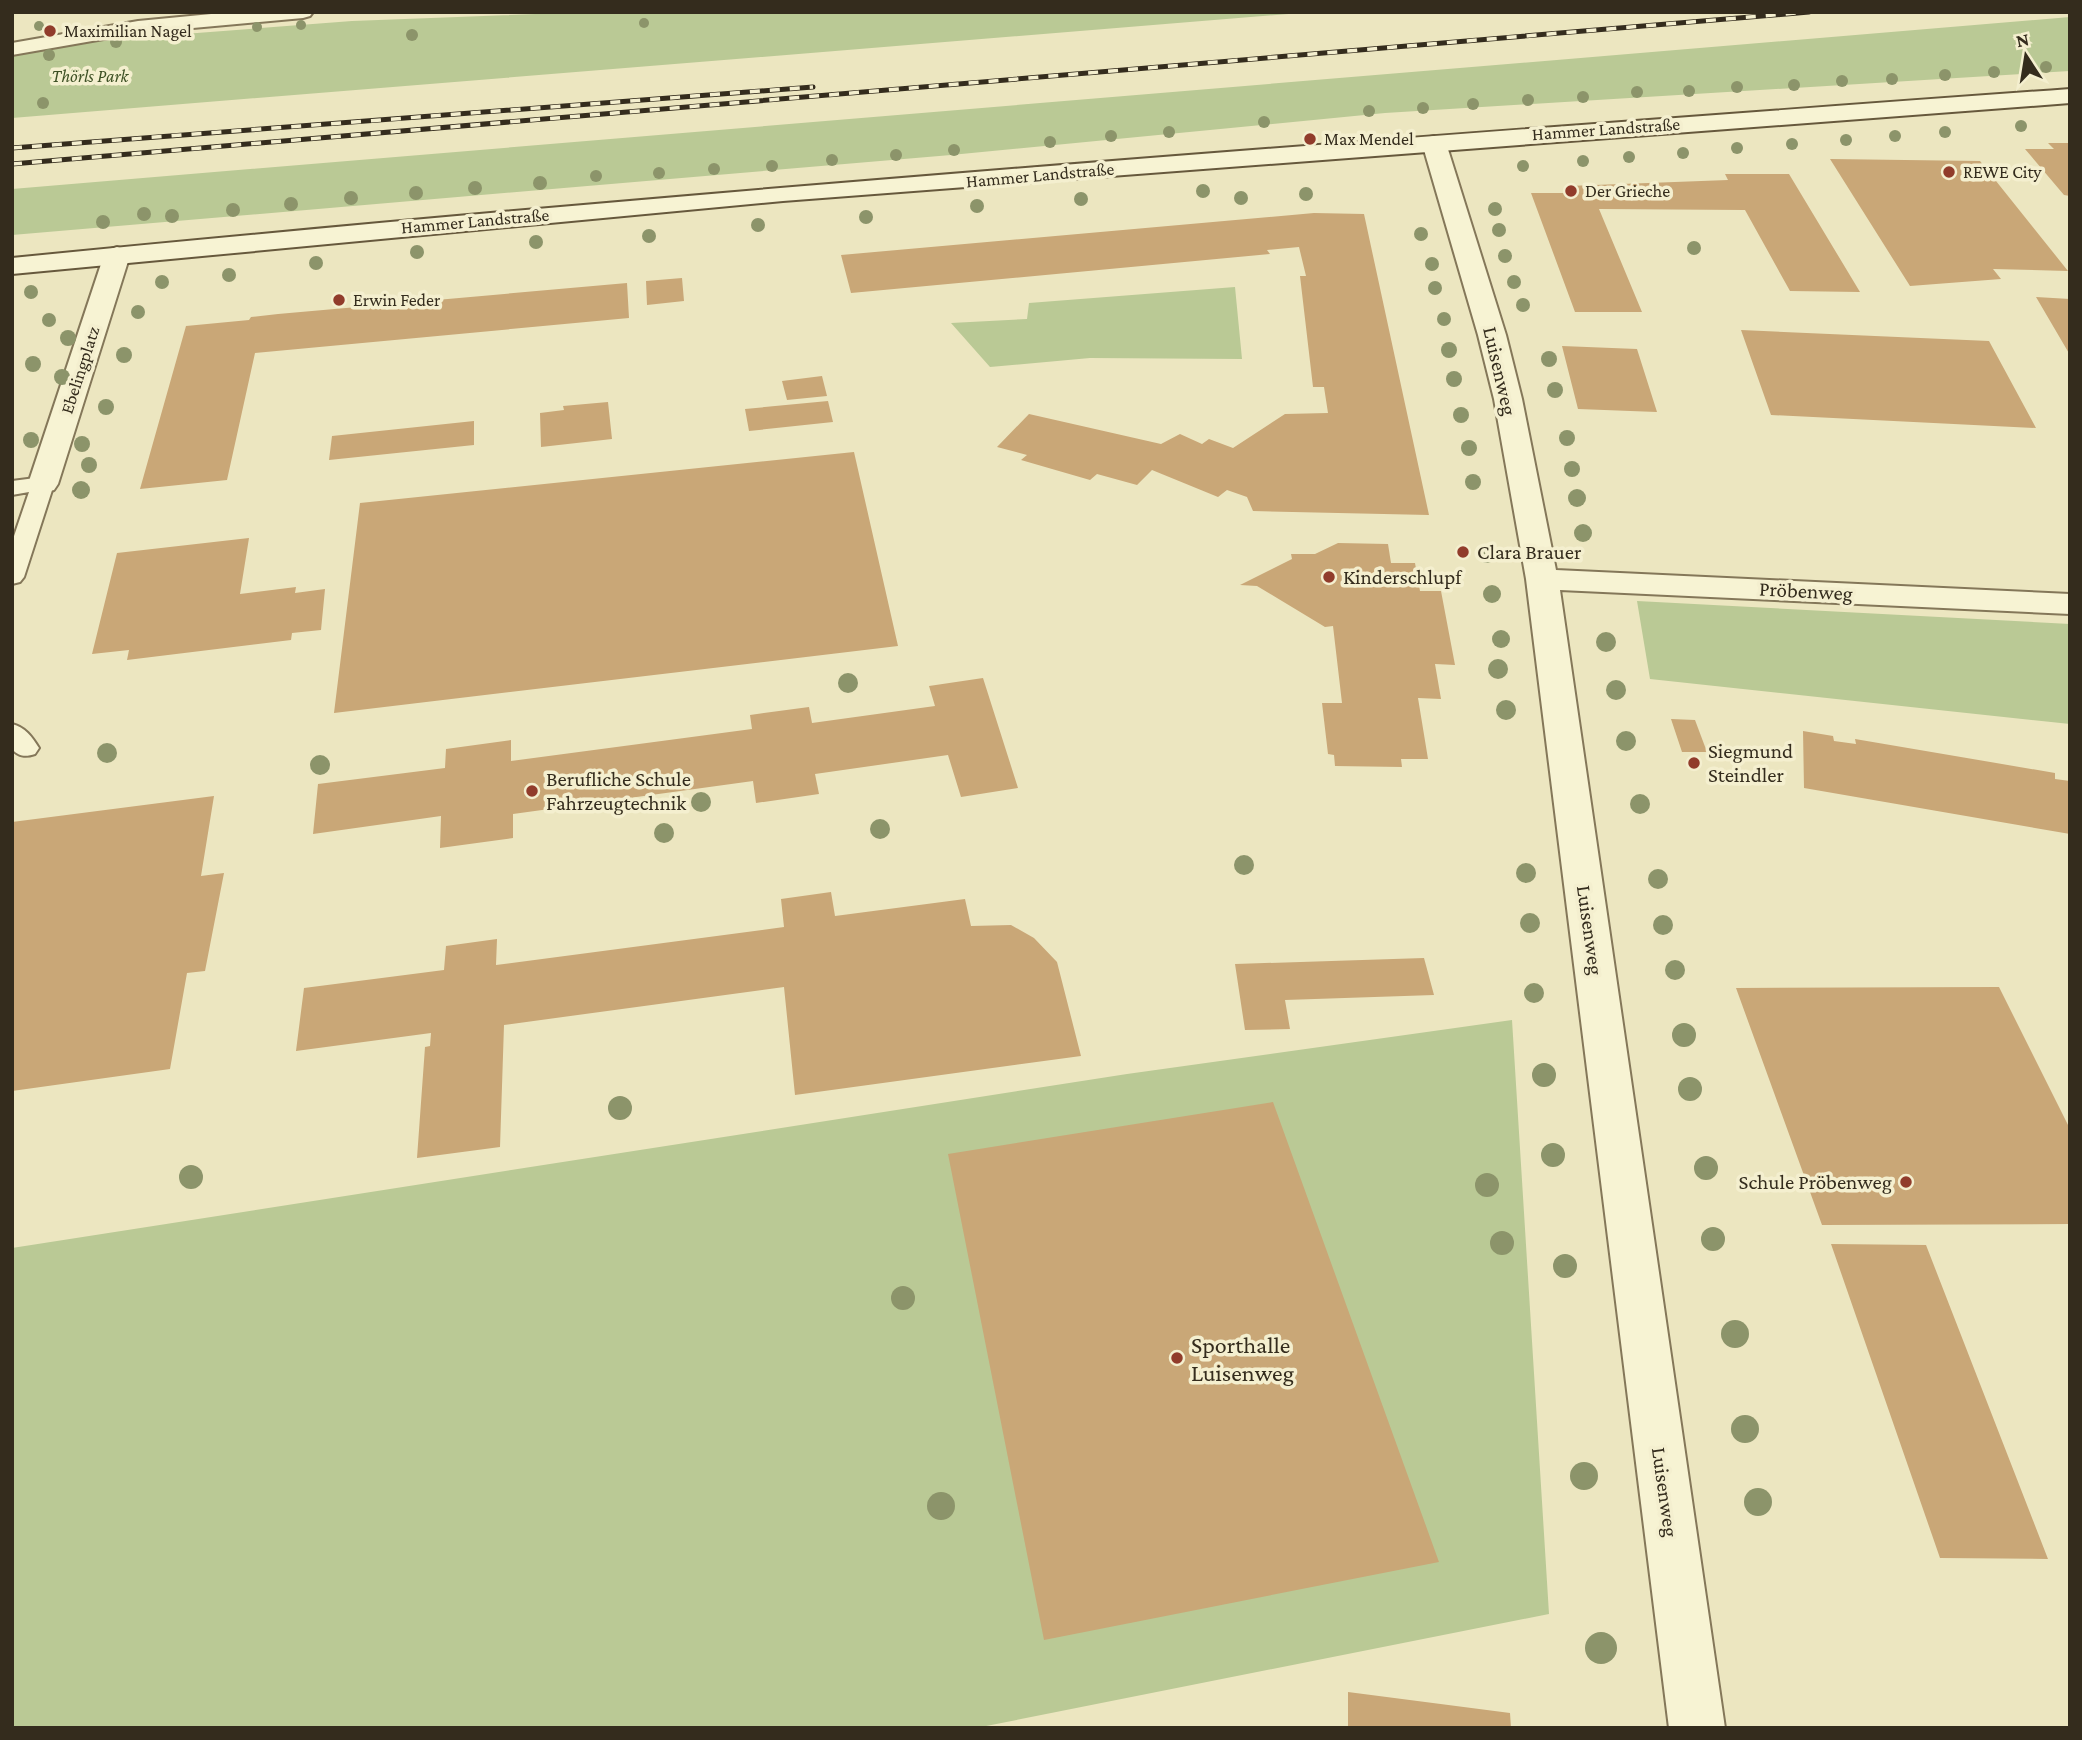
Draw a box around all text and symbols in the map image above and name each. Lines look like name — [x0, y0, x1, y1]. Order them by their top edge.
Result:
place label: Maximilian Nagel — [64, 21, 192, 41]
north arrow — [1991, 21, 2061, 91]
marker: Maximilian Nagel — [42, 23, 58, 39]
text: N — [2014, 28, 2031, 51]
park label: Thörls Park — [52, 66, 130, 86]
street label: Hammer Landstraße — [1531, 114, 1681, 144]
place label: Max Mendel — [1324, 129, 1414, 149]
marker: Max Mendel — [1302, 131, 1318, 147]
street label: Hammer Landstraße — [965, 159, 1115, 191]
place label: REWE City — [1963, 162, 2042, 182]
marker: REWE City — [1941, 164, 1957, 180]
place label: Der Grieche — [1585, 181, 1670, 201]
marker: Der Grieche — [1563, 183, 1579, 199]
street label: Hammer Landstraße — [400, 205, 550, 237]
place label: Erwin Feder — [353, 290, 441, 310]
marker: Erwin Feder — [331, 292, 347, 308]
street label: Ebelingplatz — [56, 323, 104, 416]
street label: Luisenweg — [1478, 324, 1522, 418]
place label: Clara Brauer — [1477, 540, 1582, 564]
marker: Clara Brauer — [1455, 544, 1471, 560]
place label: Kinderschlupf — [1343, 565, 1463, 589]
marker: Kinderschlupf — [1321, 569, 1337, 585]
street label: Pröbenweg — [1758, 577, 1854, 605]
place label: Siegmund Steindler — [1708, 739, 1793, 787]
marker: Siegmund Steindler — [1686, 755, 1702, 771]
place label: Berufliche Schule Fahrzeugtechnik — [546, 767, 691, 815]
marker: Berufliche Schule Fahrzeugtechnik — [524, 783, 540, 799]
street label: Luisenweg — [1572, 884, 1608, 976]
place label: Schule Pröbenweg — [1739, 1170, 1892, 1194]
marker: Schule Pröbenweg — [1898, 1174, 1914, 1190]
place label: Sporthalle Luisenweg — [1191, 1331, 1295, 1386]
marker: Sporthalle Luisenweg — [1169, 1350, 1185, 1366]
street label: Luisenweg — [1647, 1446, 1683, 1538]

